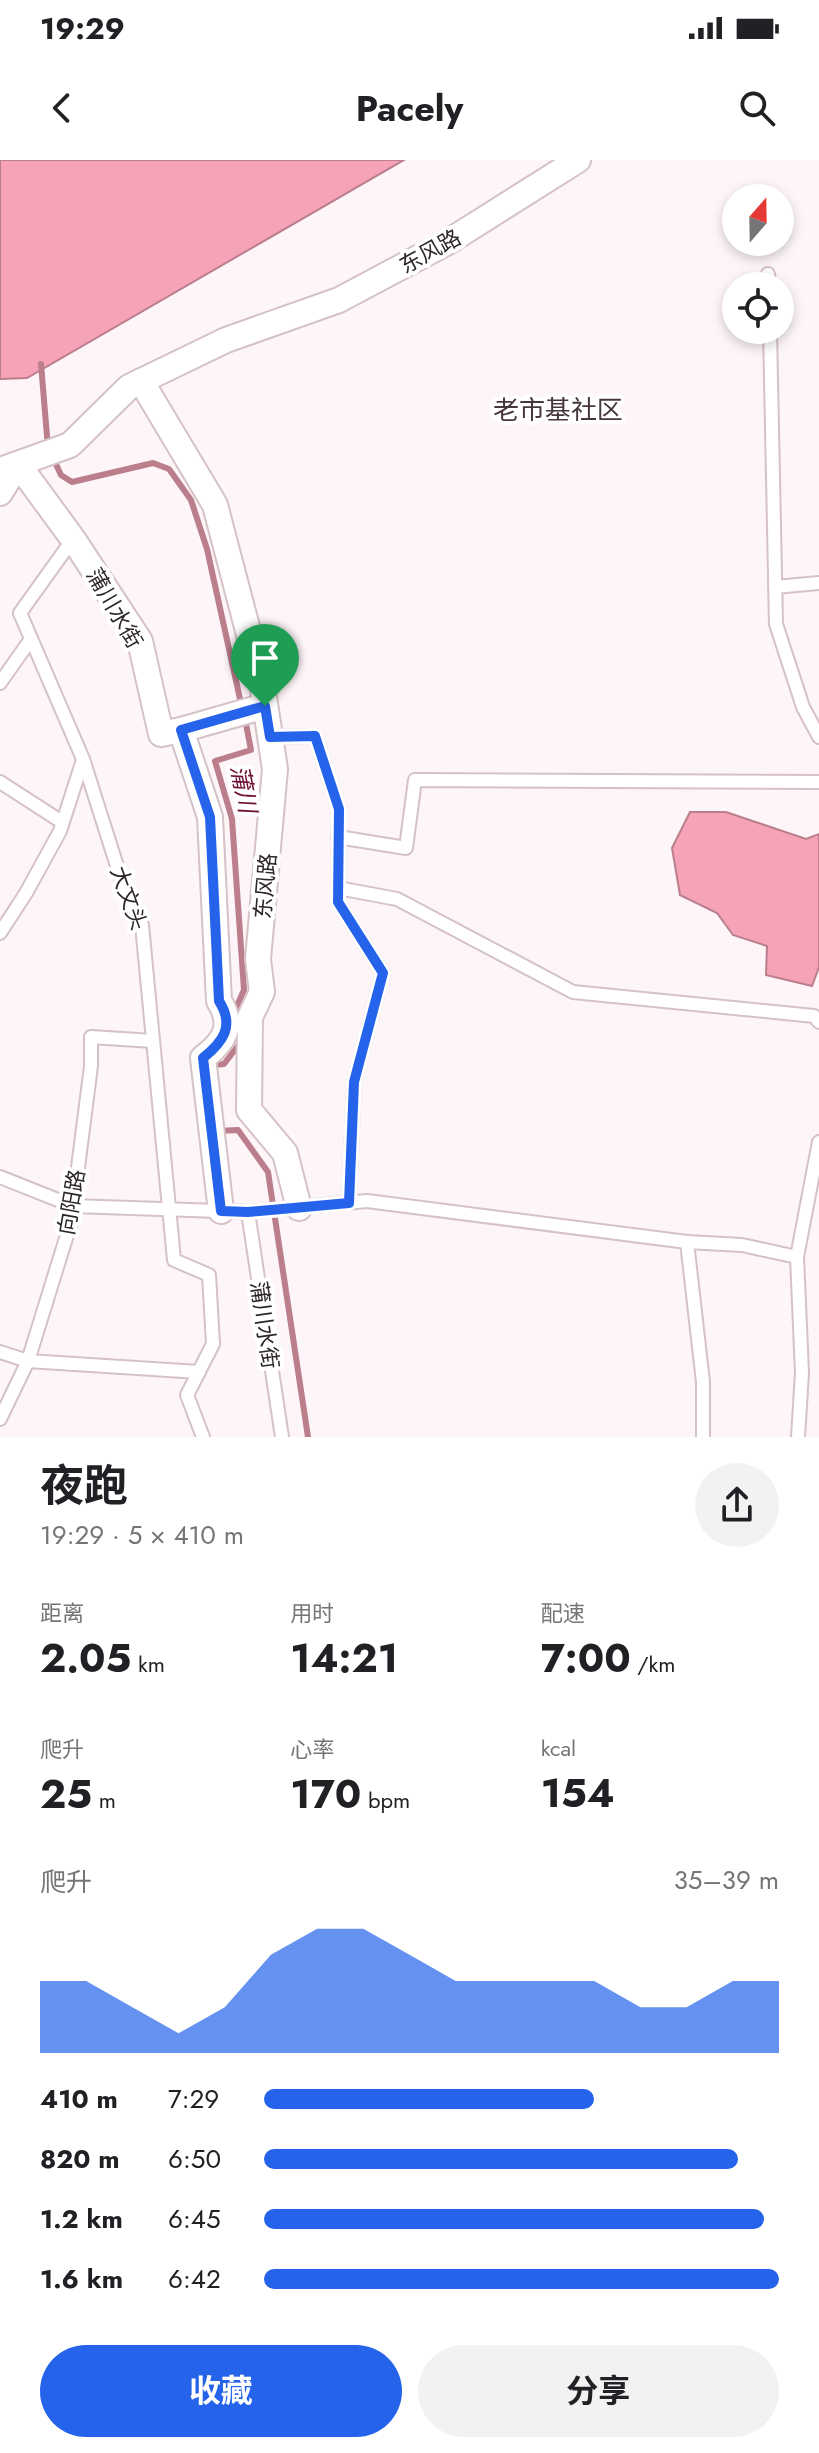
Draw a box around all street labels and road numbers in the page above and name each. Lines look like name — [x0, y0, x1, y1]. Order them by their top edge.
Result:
street label: 东风路 — [393, 221, 467, 281]
street label: 蒲川水街 — [79, 562, 151, 654]
street label: 东风路 — [246, 852, 284, 920]
street label: 大文头 — [103, 862, 155, 934]
street label: 向阳路 — [50, 1167, 92, 1237]
street label: 蒲川水街 — [243, 1279, 287, 1371]

